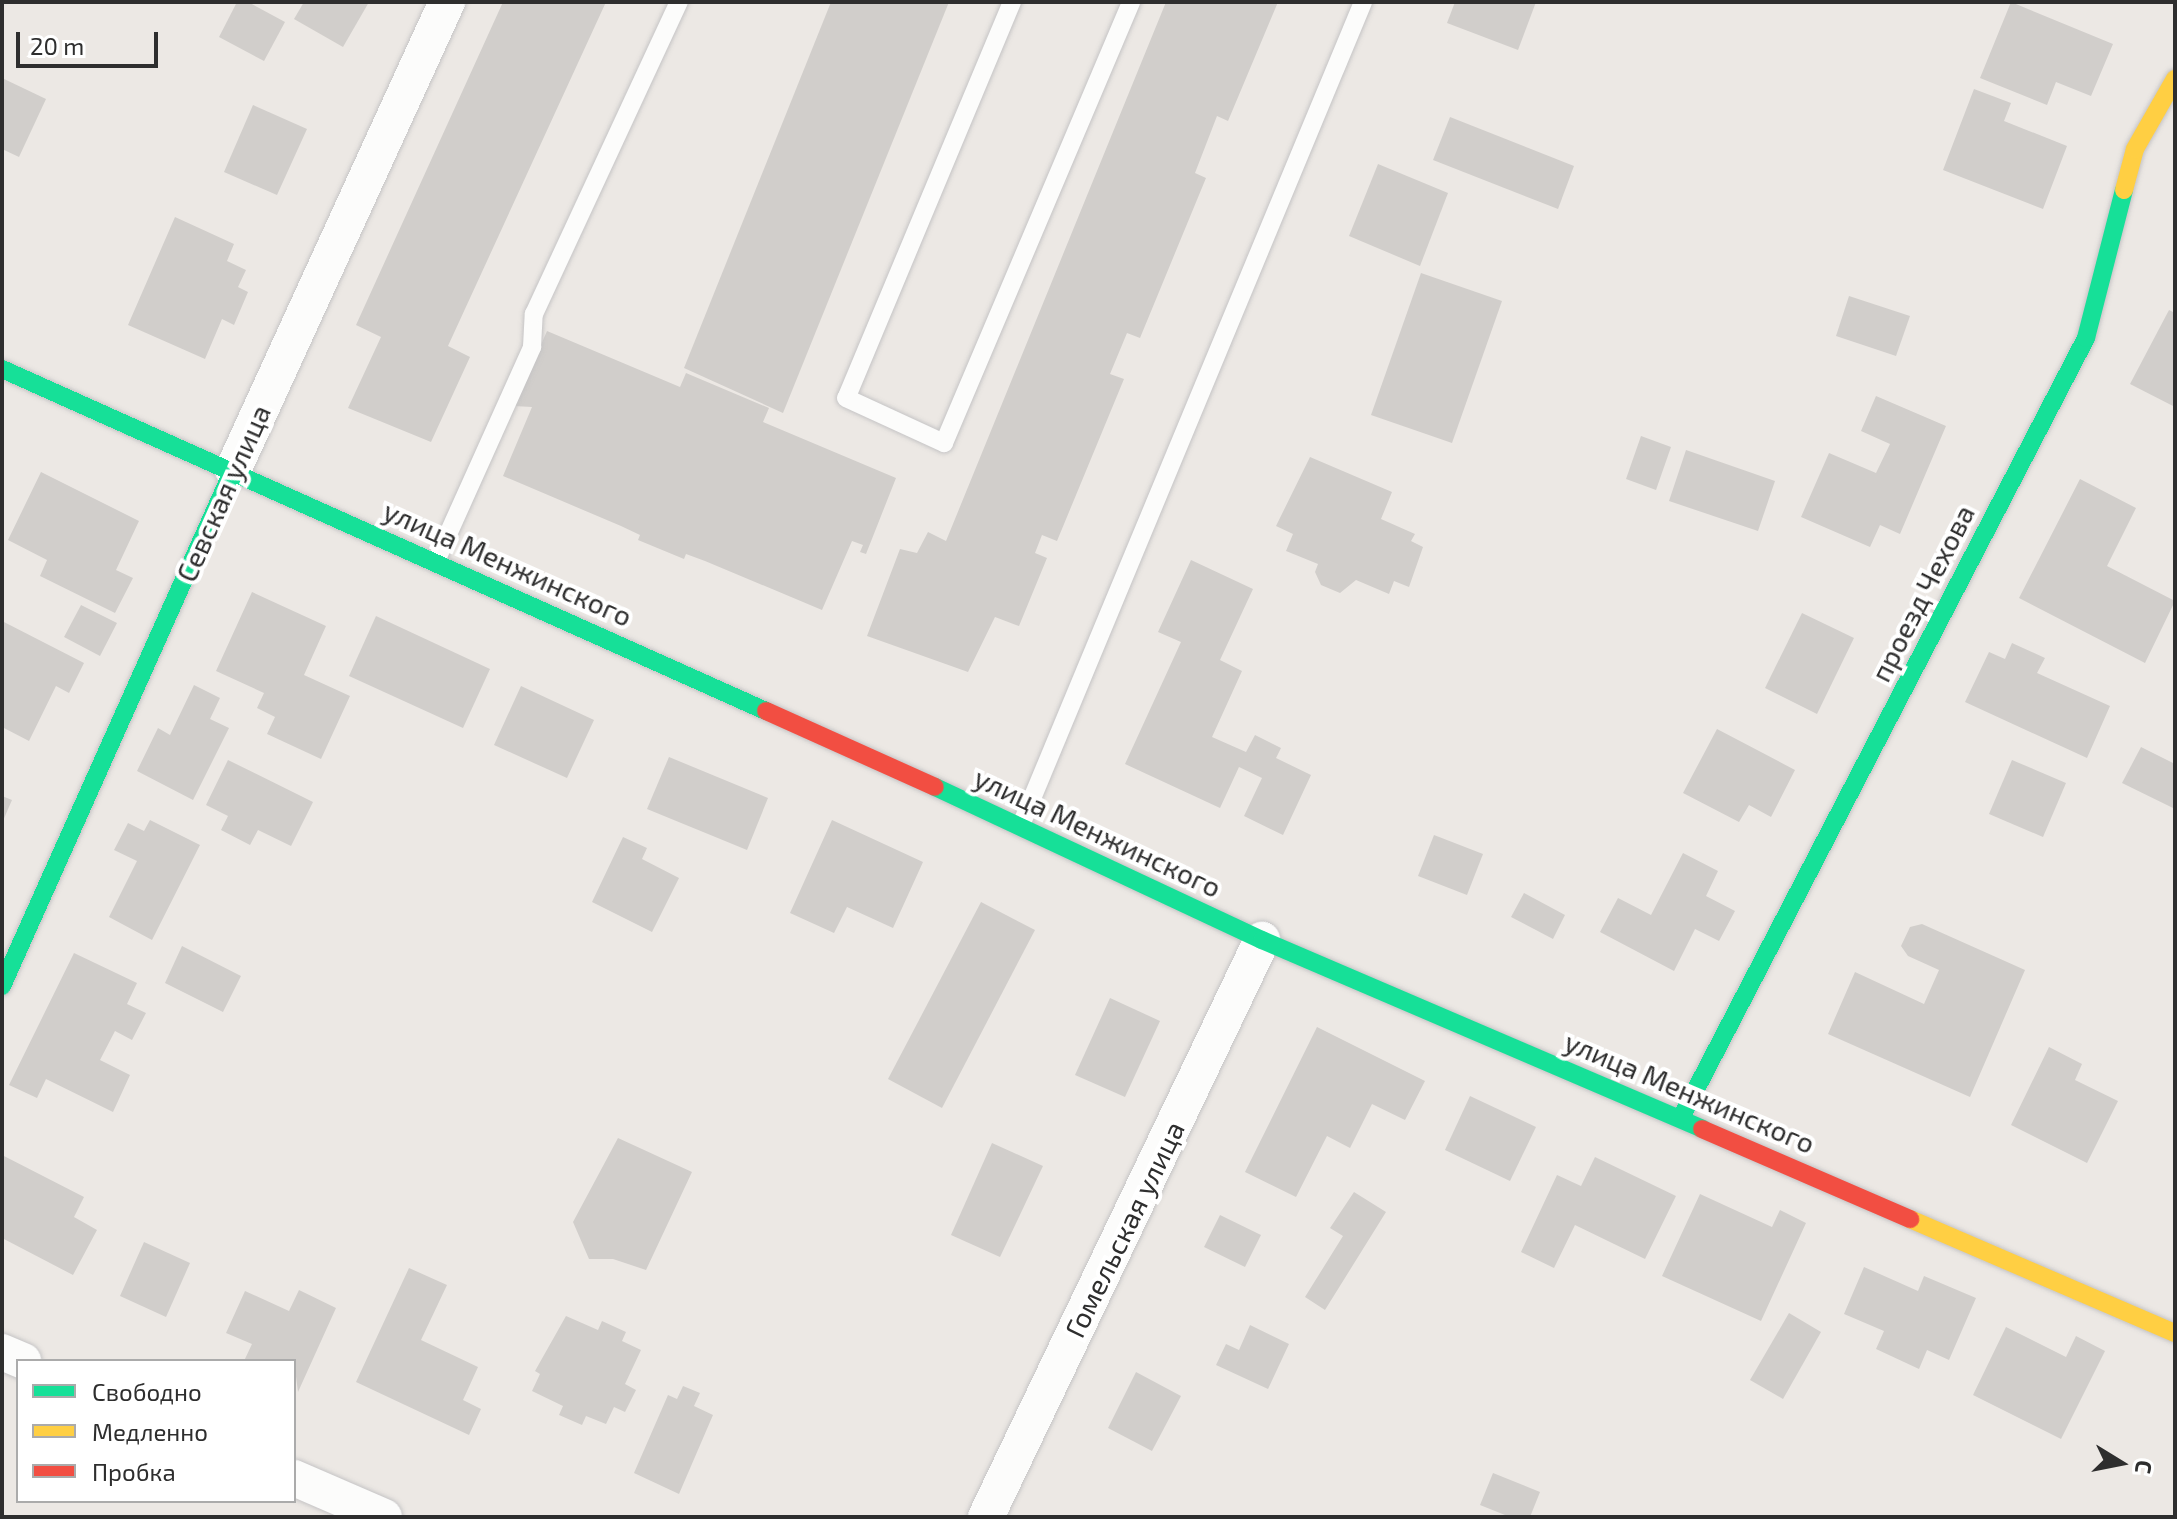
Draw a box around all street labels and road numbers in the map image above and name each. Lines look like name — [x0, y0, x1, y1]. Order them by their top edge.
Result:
street label: Севская улица — [169, 399, 277, 587]
street label: улица Менжинского — [378, 493, 638, 633]
street label: проезд Чехова — [1863, 499, 1981, 687]
street label: улица Менжинского — [969, 760, 1227, 904]
street label: улица Менжинского — [1560, 1024, 1820, 1160]
street label: Гомельская улица — [1057, 1116, 1191, 1342]

